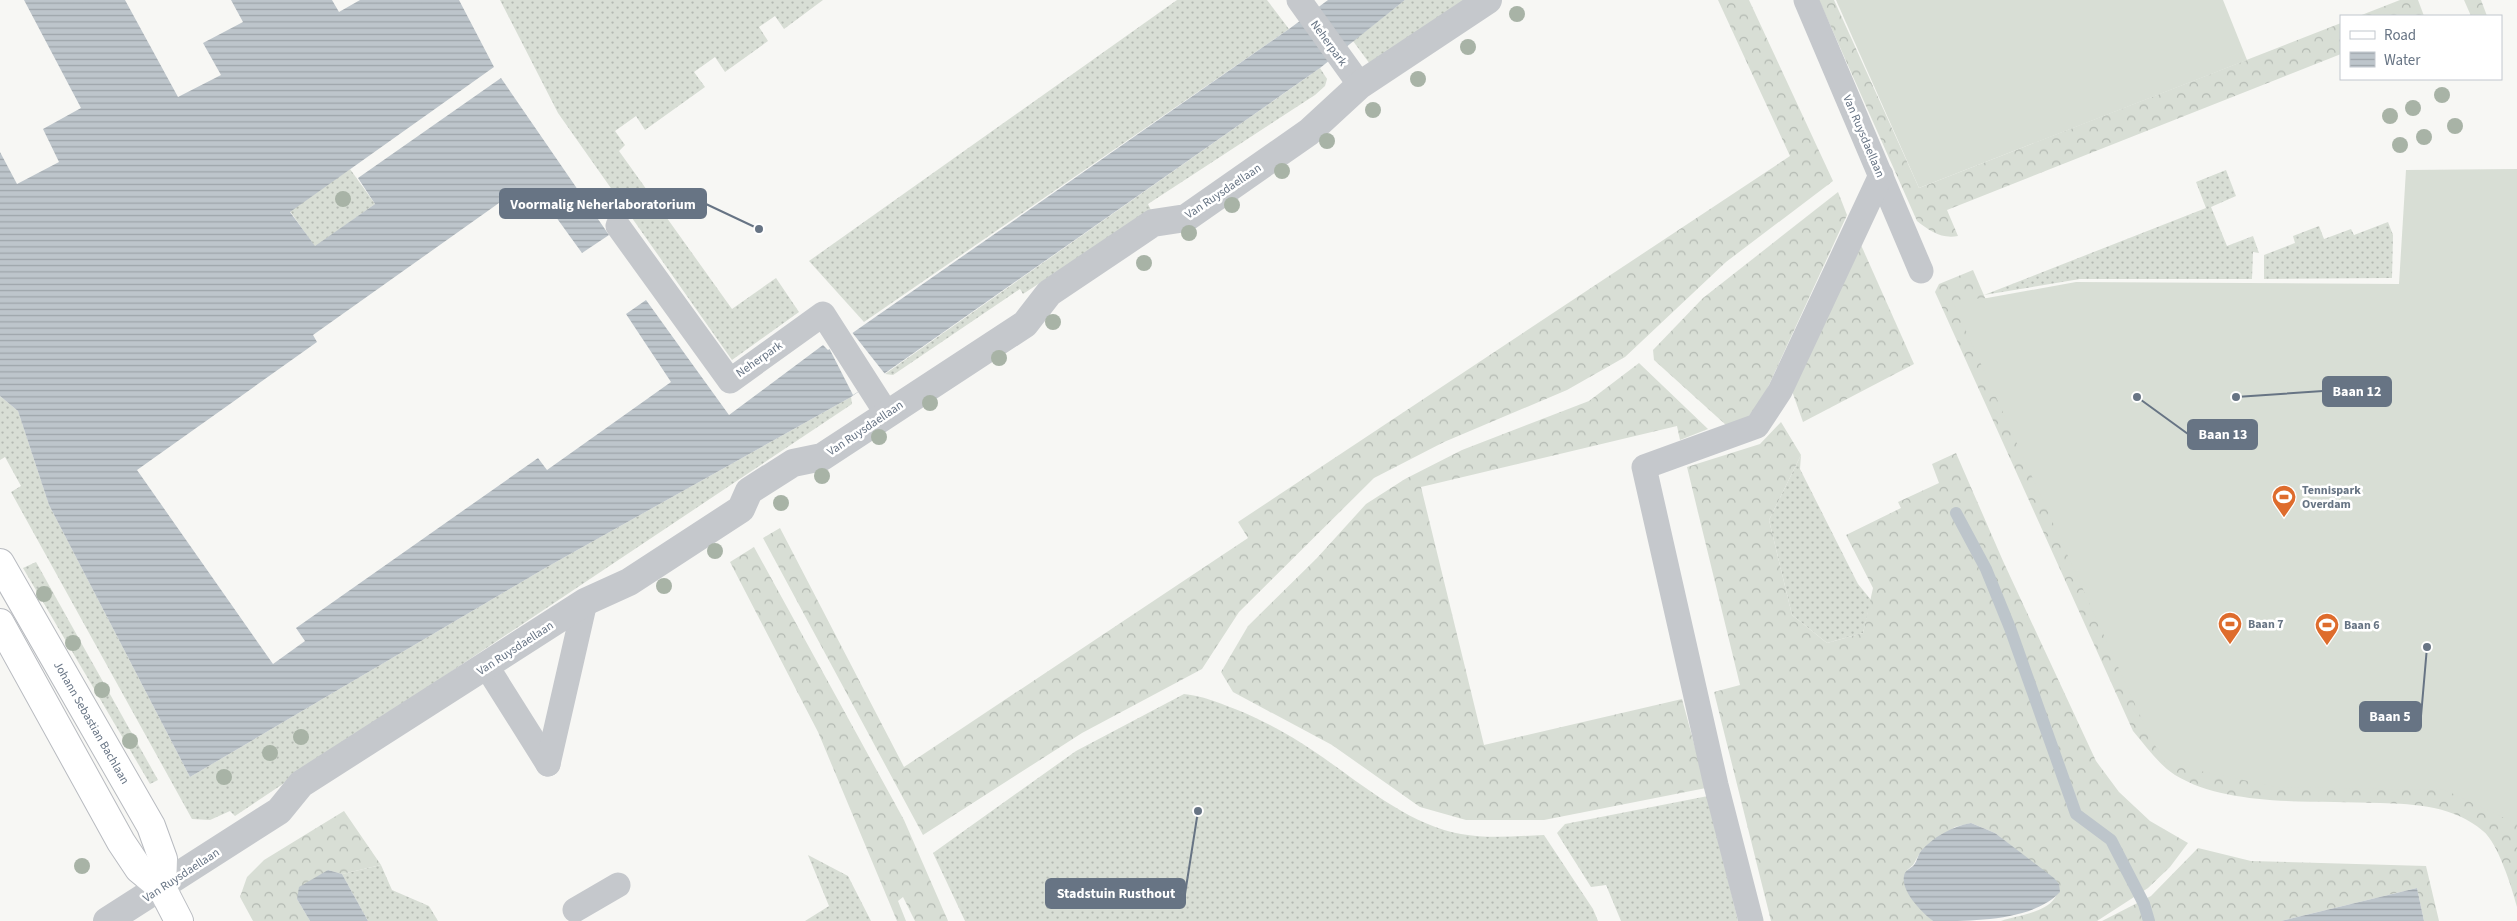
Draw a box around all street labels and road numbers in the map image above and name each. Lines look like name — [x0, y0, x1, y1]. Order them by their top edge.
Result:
street label: Neherpark — [1306, 17, 1351, 70]
street label: Van Ruysdaellaan — [1838, 92, 1889, 180]
street label: Van Ruysdaellaan — [1182, 160, 1265, 223]
street label: Neherpark — [733, 337, 786, 382]
street label: Van Ruysdaellaan — [824, 397, 907, 460]
street label: Van Ruysdaellaan — [474, 617, 557, 680]
street label: Johann Sebastian Bachlaan — [49, 658, 133, 787]
street label: Van Ruysdaellaan — [140, 844, 223, 907]

